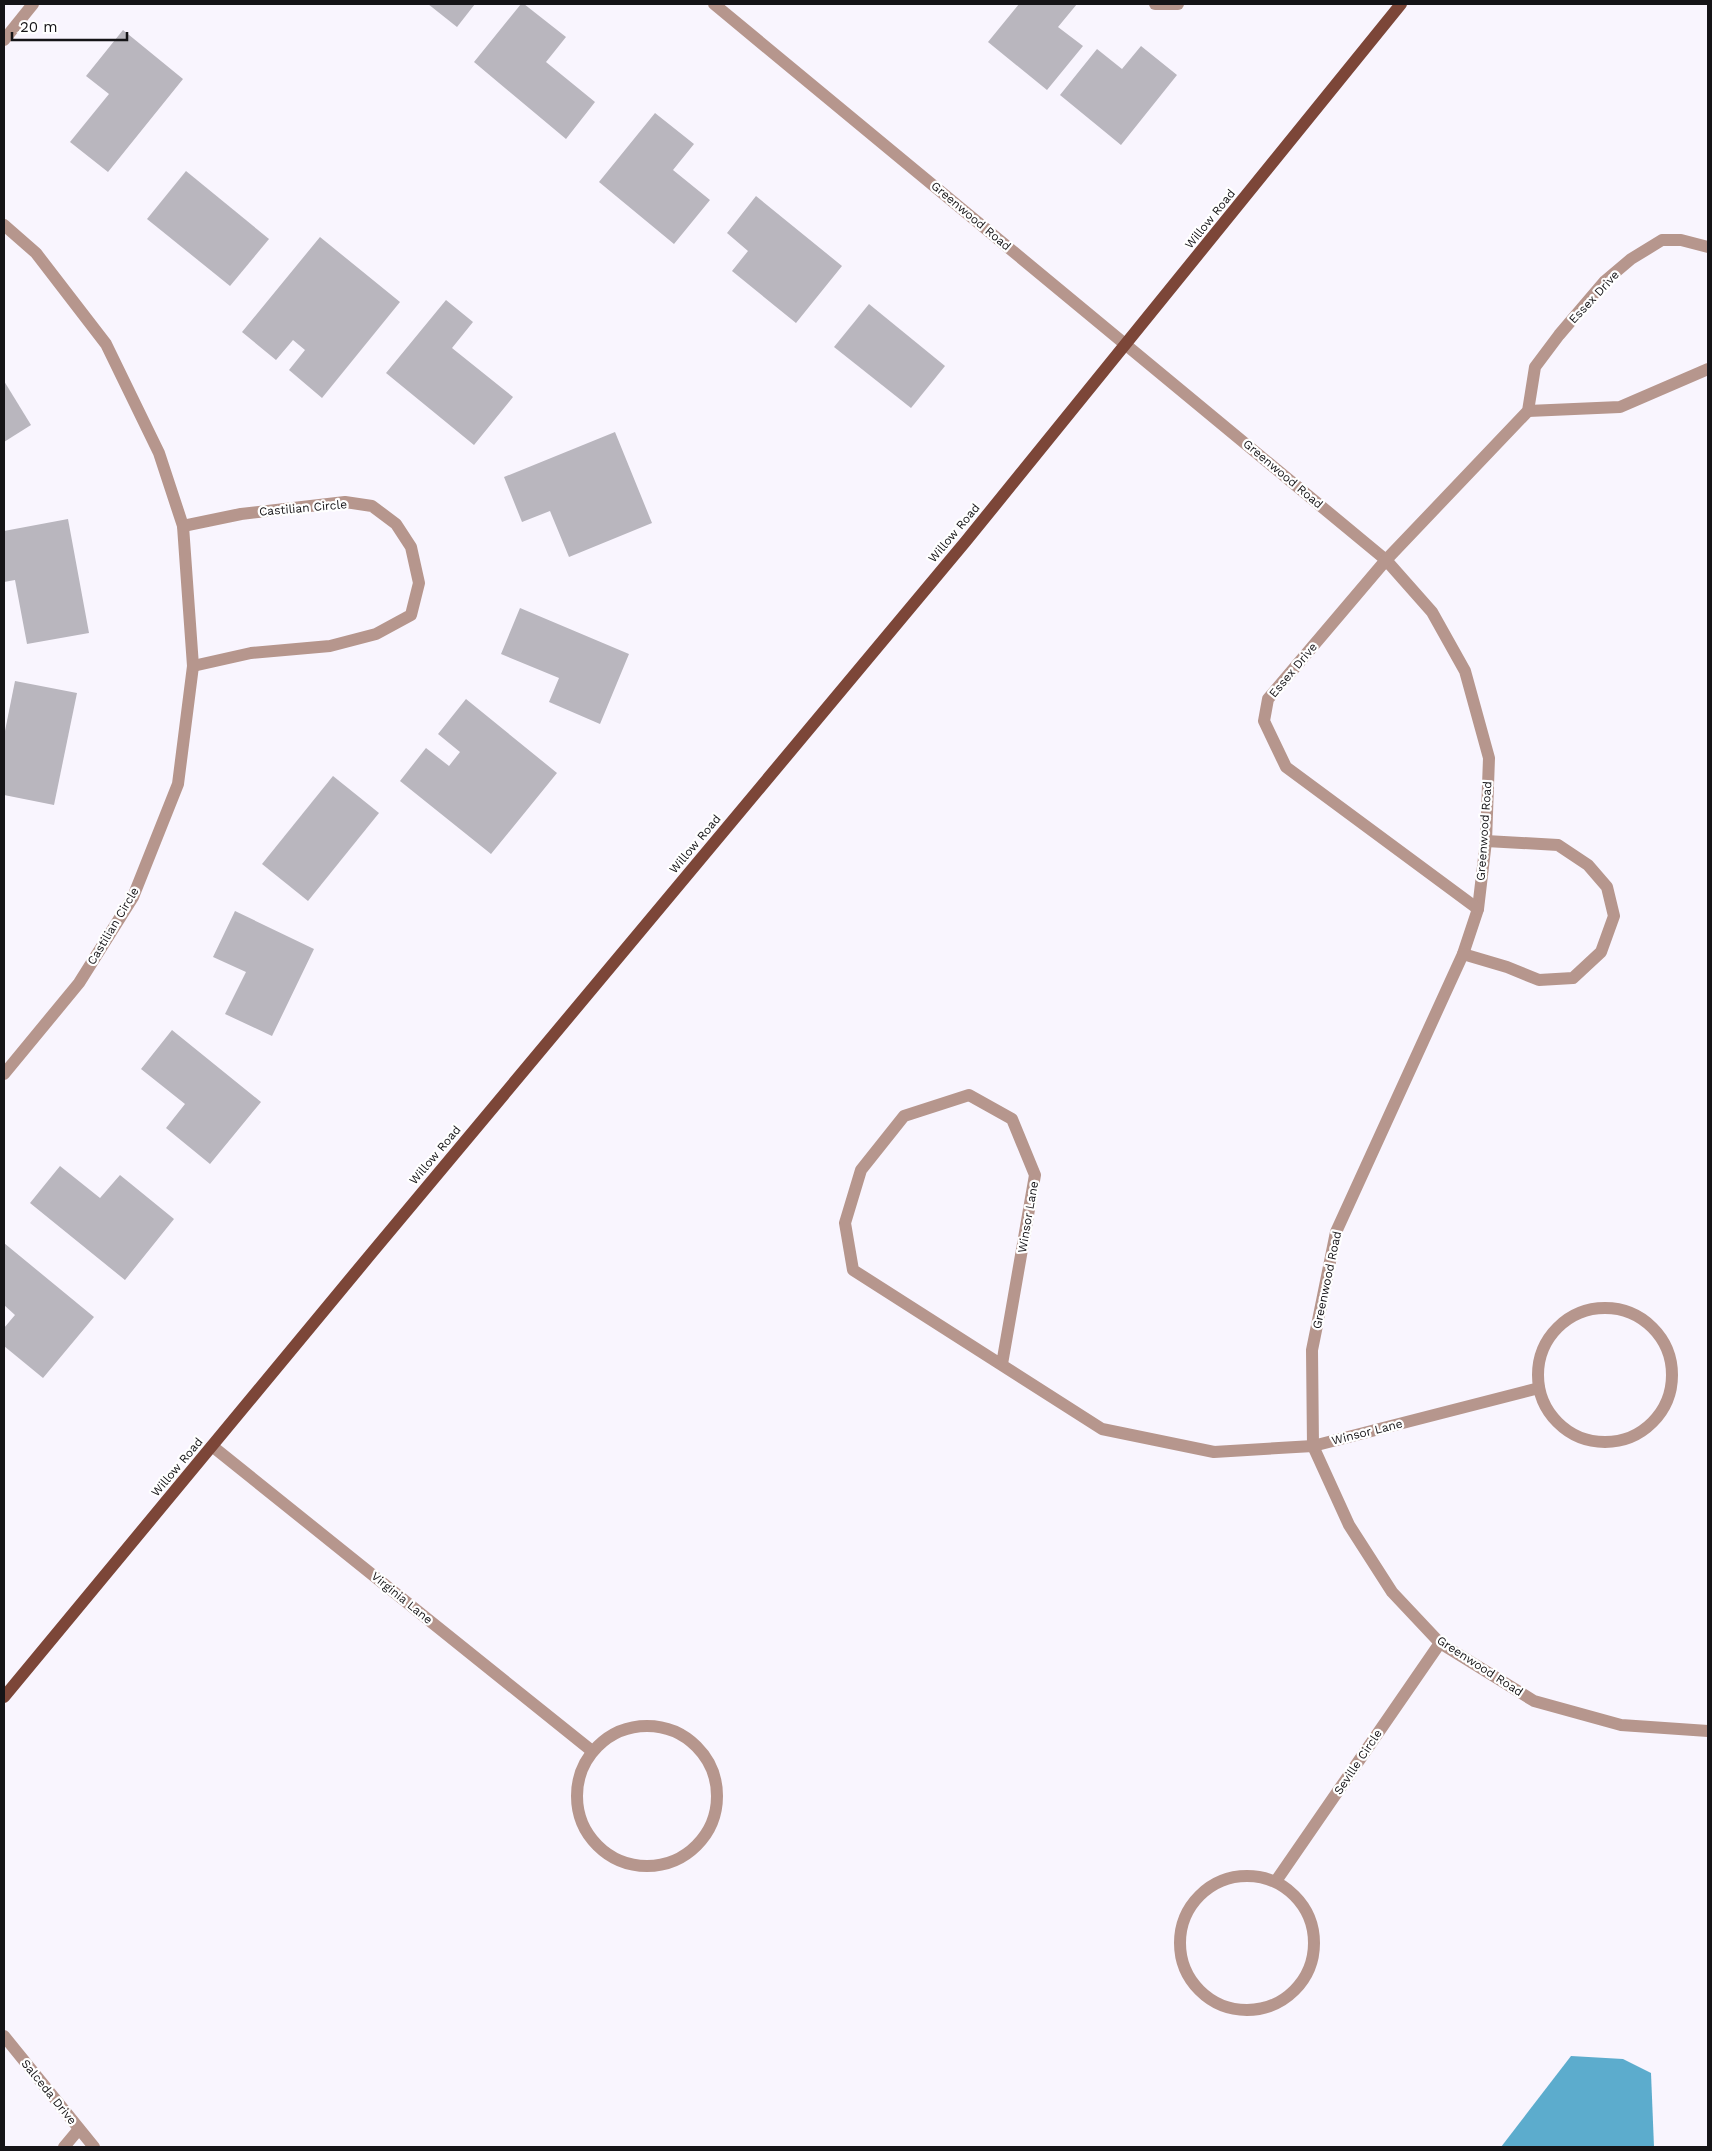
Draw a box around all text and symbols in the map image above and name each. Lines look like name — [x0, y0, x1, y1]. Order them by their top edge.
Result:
scale bar — [12, 10, 128, 42]
text: 20 m — [20, 18, 58, 36]
street label: Greenwood Road — [928, 179, 1014, 253]
street label: Willow Road — [1182, 187, 1238, 251]
street label: Essex Drive — [1566, 268, 1622, 326]
street label: Greenwood Road — [1240, 437, 1326, 511]
street label: Castilian Circle — [258, 497, 348, 519]
street label: Willow Road — [925, 501, 983, 565]
street label: Essex Drive — [1266, 640, 1320, 700]
street label: Greenwood Road — [1474, 781, 1494, 881]
street label: Willow Road — [666, 812, 724, 876]
street label: Castilian Circle — [84, 885, 142, 967]
street label: Willow Road — [406, 1123, 464, 1187]
street label: Winsor Lane — [1015, 1180, 1041, 1254]
street label: Greenwood Road — [1310, 1230, 1344, 1330]
street label: Winsor Lane — [1330, 1416, 1404, 1448]
street label: Willow Road — [148, 1435, 206, 1499]
street label: Virginia Lane — [369, 1569, 435, 1627]
street label: Greenwood Road — [1434, 1633, 1526, 1699]
street label: Seville Circle — [1331, 1727, 1385, 1797]
street label: Salceda Drive — [18, 2057, 80, 2127]

